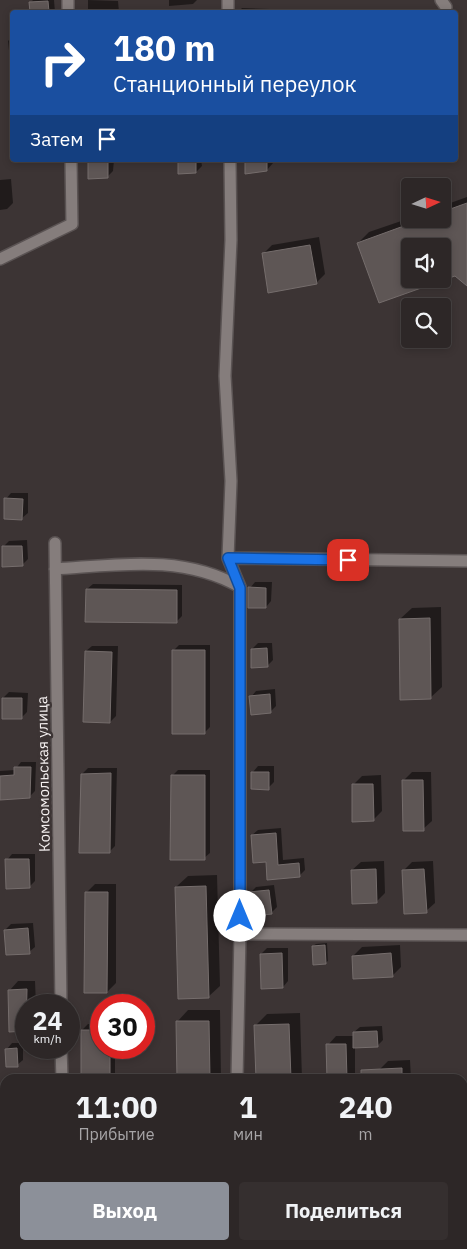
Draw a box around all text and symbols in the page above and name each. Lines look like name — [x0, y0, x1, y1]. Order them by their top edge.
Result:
text: 180 m — [113, 25, 216, 71]
icon: right — [30, 30, 95, 95]
text: Станционный переулок — [113, 69, 357, 98]
icon: arrive — [93, 125, 121, 153]
text: Затем — [30, 127, 83, 151]
north arrow — [401, 178, 451, 228]
map controls — [401, 178, 451, 348]
button: sound — [401, 238, 451, 288]
button: search — [401, 298, 451, 348]
pin — [327, 539, 369, 581]
icon: arrive — [334, 546, 362, 574]
street label: Комсомольская улица — [32, 696, 54, 852]
position arrow — [213, 889, 265, 941]
speed limit sign: 30 — [90, 994, 155, 1059]
text: 24 — [32, 1004, 63, 1037]
text: km/h — [33, 1031, 62, 1046]
text: 11:00 — [76, 1087, 157, 1126]
text: 1 — [239, 1087, 257, 1126]
text: 240 — [338, 1087, 392, 1126]
text: Прибытие — [78, 1124, 155, 1144]
text: мин — [233, 1124, 263, 1144]
text: m — [358, 1124, 372, 1144]
button: Выход — [20, 1182, 229, 1240]
button: Поделиться — [239, 1182, 448, 1240]

